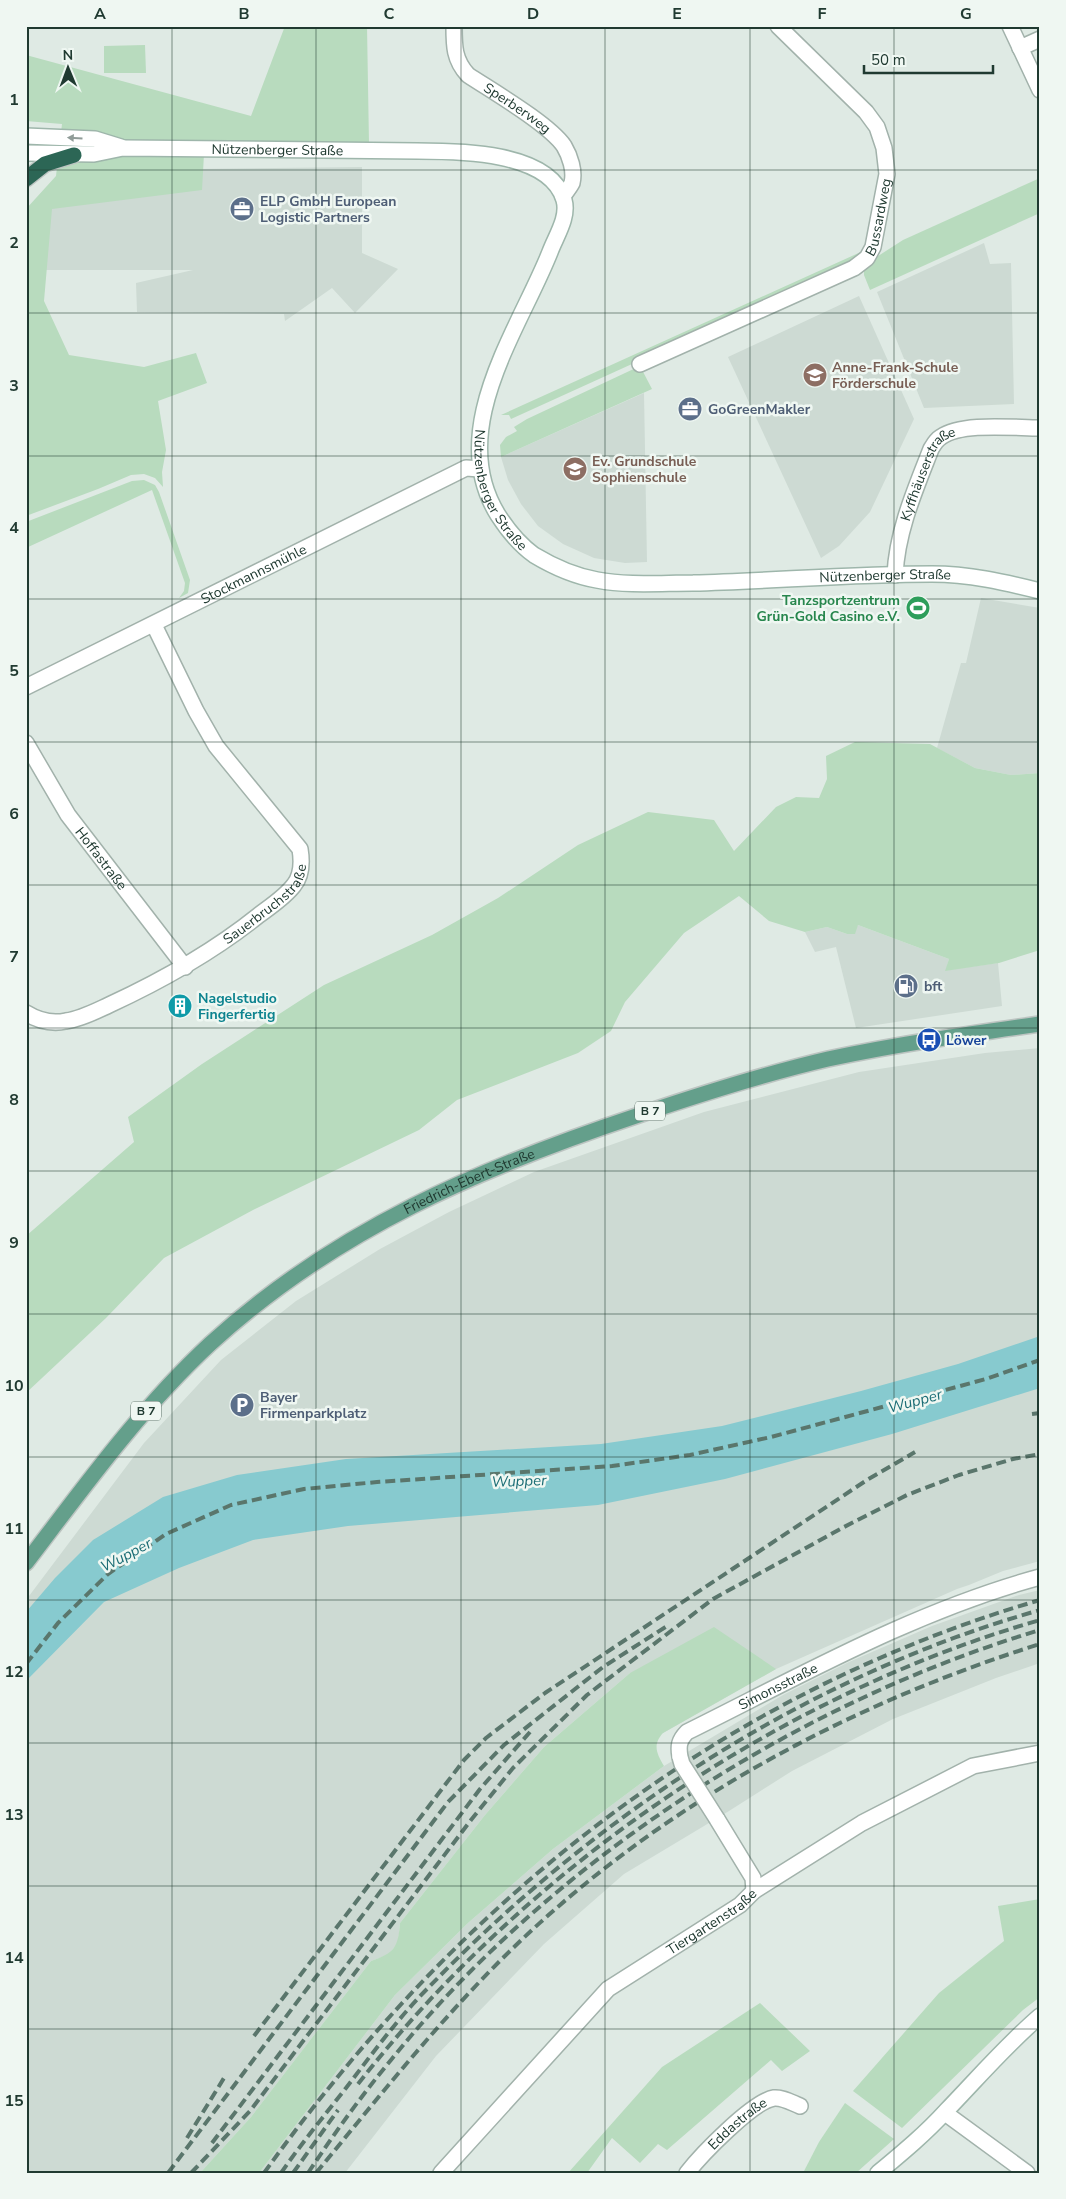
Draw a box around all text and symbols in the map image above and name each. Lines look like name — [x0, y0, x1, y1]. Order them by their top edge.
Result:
text: A — [94, 3, 106, 25]
text: B — [238, 3, 250, 25]
text: C — [384, 3, 395, 25]
text: D — [527, 3, 539, 25]
text: E — [672, 3, 682, 25]
text: F — [818, 3, 827, 25]
text: G — [960, 3, 972, 25]
north arrow — [42, 42, 92, 92]
scale bar — [864, 42, 992, 74]
text: N — [62, 46, 73, 65]
text: 50 m — [871, 50, 906, 70]
street label: Sperberweg — [480, 78, 555, 138]
text: 1 — [9, 89, 19, 111]
one-way arrow — [67, 134, 83, 142]
street label: Nützenberger Straße — [211, 139, 343, 160]
street label: Bussardweg — [860, 177, 895, 259]
place label: ELP GmbH European Logistic Partners — [260, 192, 396, 227]
office icon: ELP GmbH European Logistic Partners — [229, 196, 255, 222]
text: 2 — [9, 232, 19, 254]
place label: Anne-Frank-Schule Förderschule — [832, 358, 959, 393]
school or university icon: Anne-Frank-Schule Förderschule — [802, 362, 828, 388]
text: 3 — [9, 375, 19, 397]
office icon: GoGreenMakler — [677, 396, 703, 422]
place label: GoGreenMakler — [708, 400, 811, 419]
street label: Kyffhäuserstraße — [896, 422, 958, 523]
street label: Nützenberger Straße — [470, 429, 532, 555]
place label: Ev. Grundschule Sophienschule — [592, 452, 697, 487]
school or university icon: Ev. Grundschule Sophienschule — [562, 456, 588, 482]
text: 4 — [9, 517, 19, 539]
street label: Stockmannsmühle — [197, 539, 310, 608]
street label: Nützenberger Straße — [819, 564, 952, 587]
place label: Tanzsportzentrum Grün-Gold Casino e.V. — [757, 591, 900, 626]
sports icon: Tanzsportzentrum Grün-Gold Casino e.V. — [905, 595, 931, 621]
text: 5 — [9, 660, 19, 682]
text: 6 — [9, 803, 19, 825]
street label: Hoffastraße — [71, 823, 132, 894]
street label: Sauerbruchstraße — [219, 863, 311, 949]
text: 7 — [9, 946, 19, 968]
fuel station icon: bft — [893, 973, 919, 999]
place label: bft — [924, 977, 943, 996]
place label: Nagelstudio Fingerfertig — [198, 989, 277, 1024]
building icon: Nagelstudio Fingerfertig — [167, 993, 193, 1019]
bus stop icon: Löwer — [916, 1027, 942, 1053]
place label: Löwer — [946, 1031, 987, 1050]
text: 8 — [9, 1089, 19, 1111]
road number: B 7 — [635, 1102, 665, 1120]
street label: Friedrich-Ebert-Straße — [400, 1144, 537, 1219]
text: 9 — [9, 1232, 19, 1254]
text: 10 — [4, 1375, 24, 1397]
water label: Wupper — [886, 1384, 945, 1418]
place label: Bayer Firmenparkplatz — [260, 1388, 367, 1423]
parking icon: Bayer Firmenparkplatz — [229, 1392, 255, 1418]
road number: B 7 — [131, 1402, 161, 1420]
water label: Wupper — [491, 1470, 547, 1492]
text: 11 — [4, 1518, 24, 1540]
water label: Wupper — [97, 1533, 156, 1577]
street label: Simonsstraße — [735, 1658, 821, 1714]
text: 12 — [4, 1661, 24, 1683]
text: 13 — [4, 1804, 24, 1826]
street label: Tiergartenstraße — [663, 1884, 761, 1959]
text: 14 — [4, 1947, 24, 1969]
text: 15 — [4, 2090, 24, 2112]
street label: Eddastraße — [704, 2093, 770, 2154]

